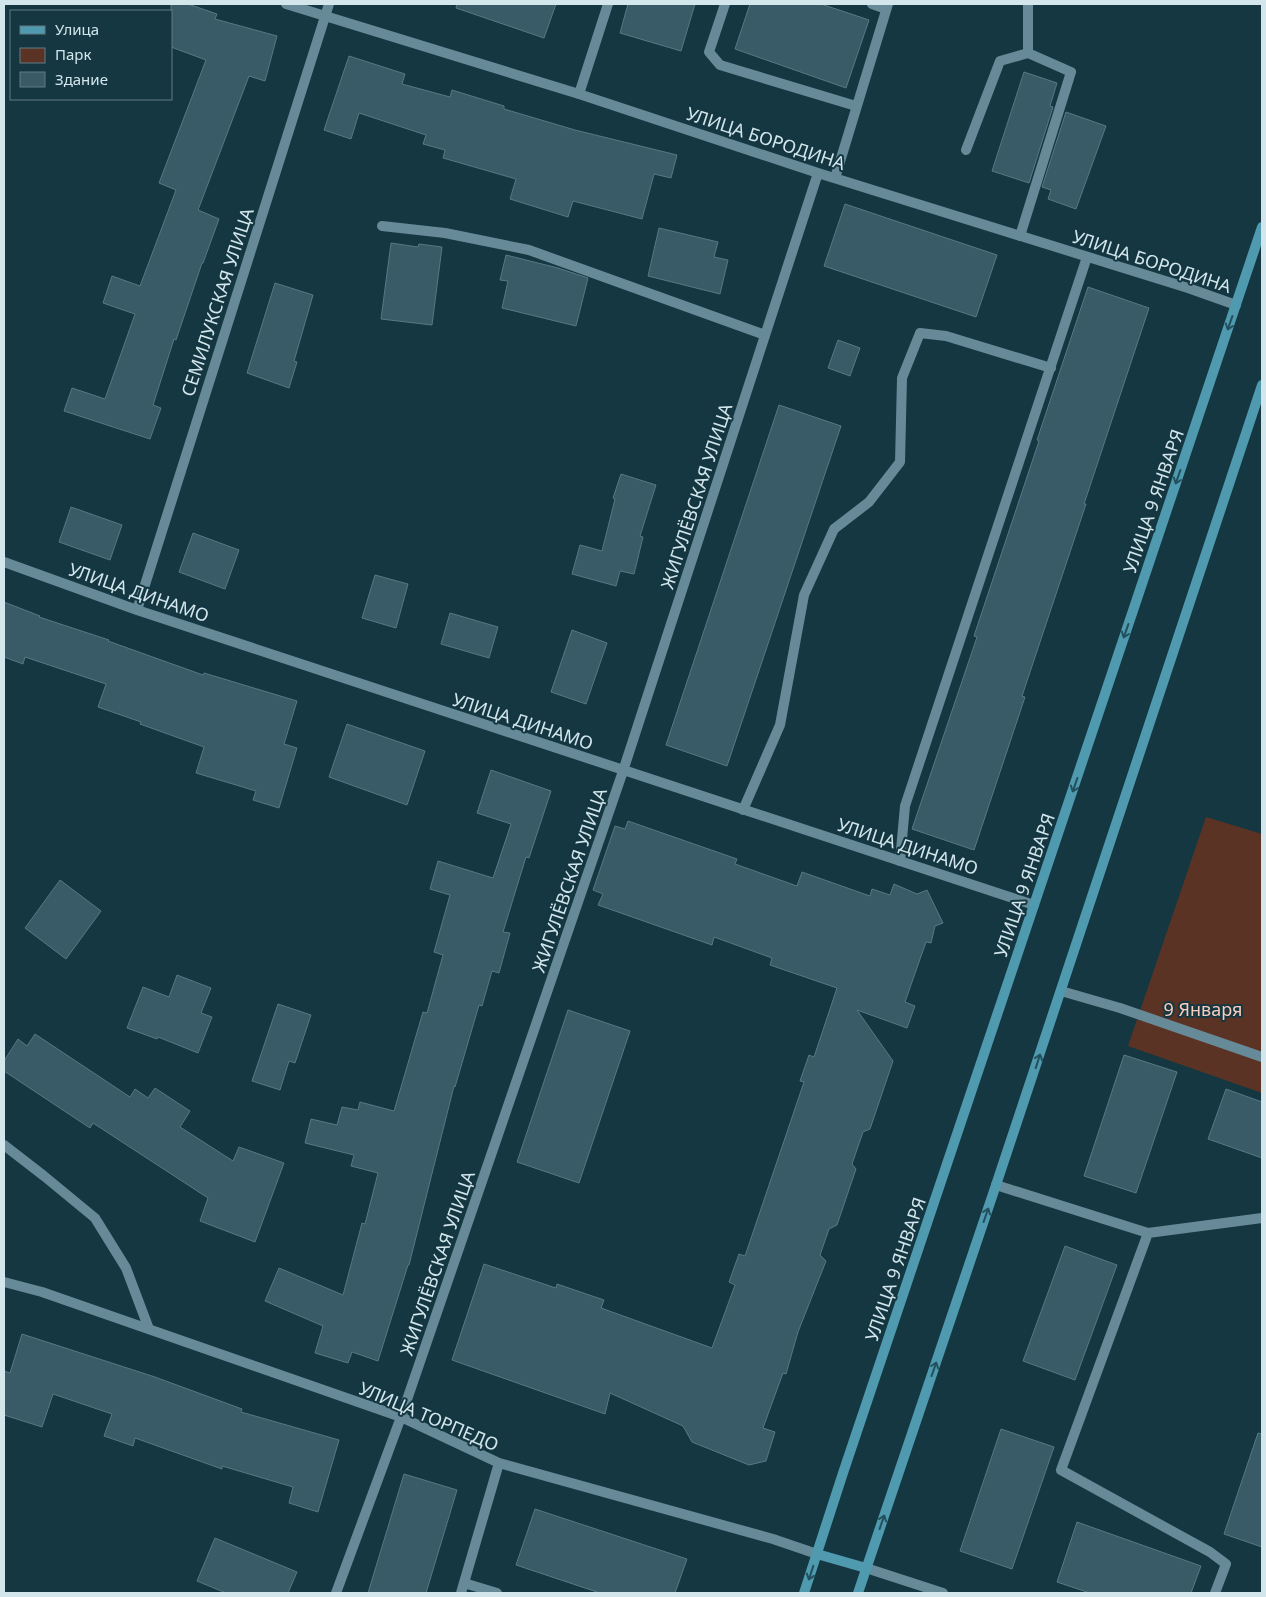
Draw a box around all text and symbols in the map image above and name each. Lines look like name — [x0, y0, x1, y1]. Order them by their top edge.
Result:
legend — [10, 10, 172, 100]
text: Улица — [55, 19, 99, 39]
text: Парк — [55, 44, 91, 64]
text: Здание — [55, 69, 108, 89]
street label: УЛИЦА БОРОДИНА — [683, 101, 849, 175]
street label: СЕМИЛУКСКАЯ УЛИЦА — [175, 204, 259, 399]
street label: УЛИЦА БОРОДИНА — [1069, 224, 1235, 298]
one-way arrow — [1225, 314, 1234, 330]
street label: ЖИГУЛЁВСКАЯ УЛИЦА — [655, 400, 737, 592]
street label: УЛИЦА 9 ЯНВАРЯ — [1117, 426, 1189, 576]
one-way arrow — [1173, 468, 1182, 484]
street label: УЛИЦА ДИНАМО — [66, 557, 212, 627]
one-way arrow — [1121, 622, 1131, 638]
street label: УЛИЦА ДИНАМО — [450, 687, 596, 755]
one-way arrow — [1069, 776, 1079, 792]
street label: ЖИГУЛЁВСКАЯ УЛИЦА — [526, 784, 612, 975]
street label: УЛИЦА 9 ЯНВАРЯ — [988, 810, 1060, 960]
street label: УЛИЦА ДИНАМО — [835, 812, 981, 880]
park label: 9 Января — [1164, 997, 1242, 1021]
one-way arrow — [1034, 1053, 1043, 1069]
street label: ЖИГУЛЁВСКАЯ УЛИЦА — [394, 1167, 480, 1358]
street label: УЛИЦА 9 ЯНВАРЯ — [859, 1194, 931, 1344]
one-way arrow — [982, 1207, 992, 1223]
one-way arrow — [930, 1361, 939, 1377]
street label: УЛИЦА ТОРПЕДО — [356, 1376, 502, 1456]
one-way arrow — [878, 1515, 887, 1531]
one-way arrow — [806, 1565, 815, 1581]

